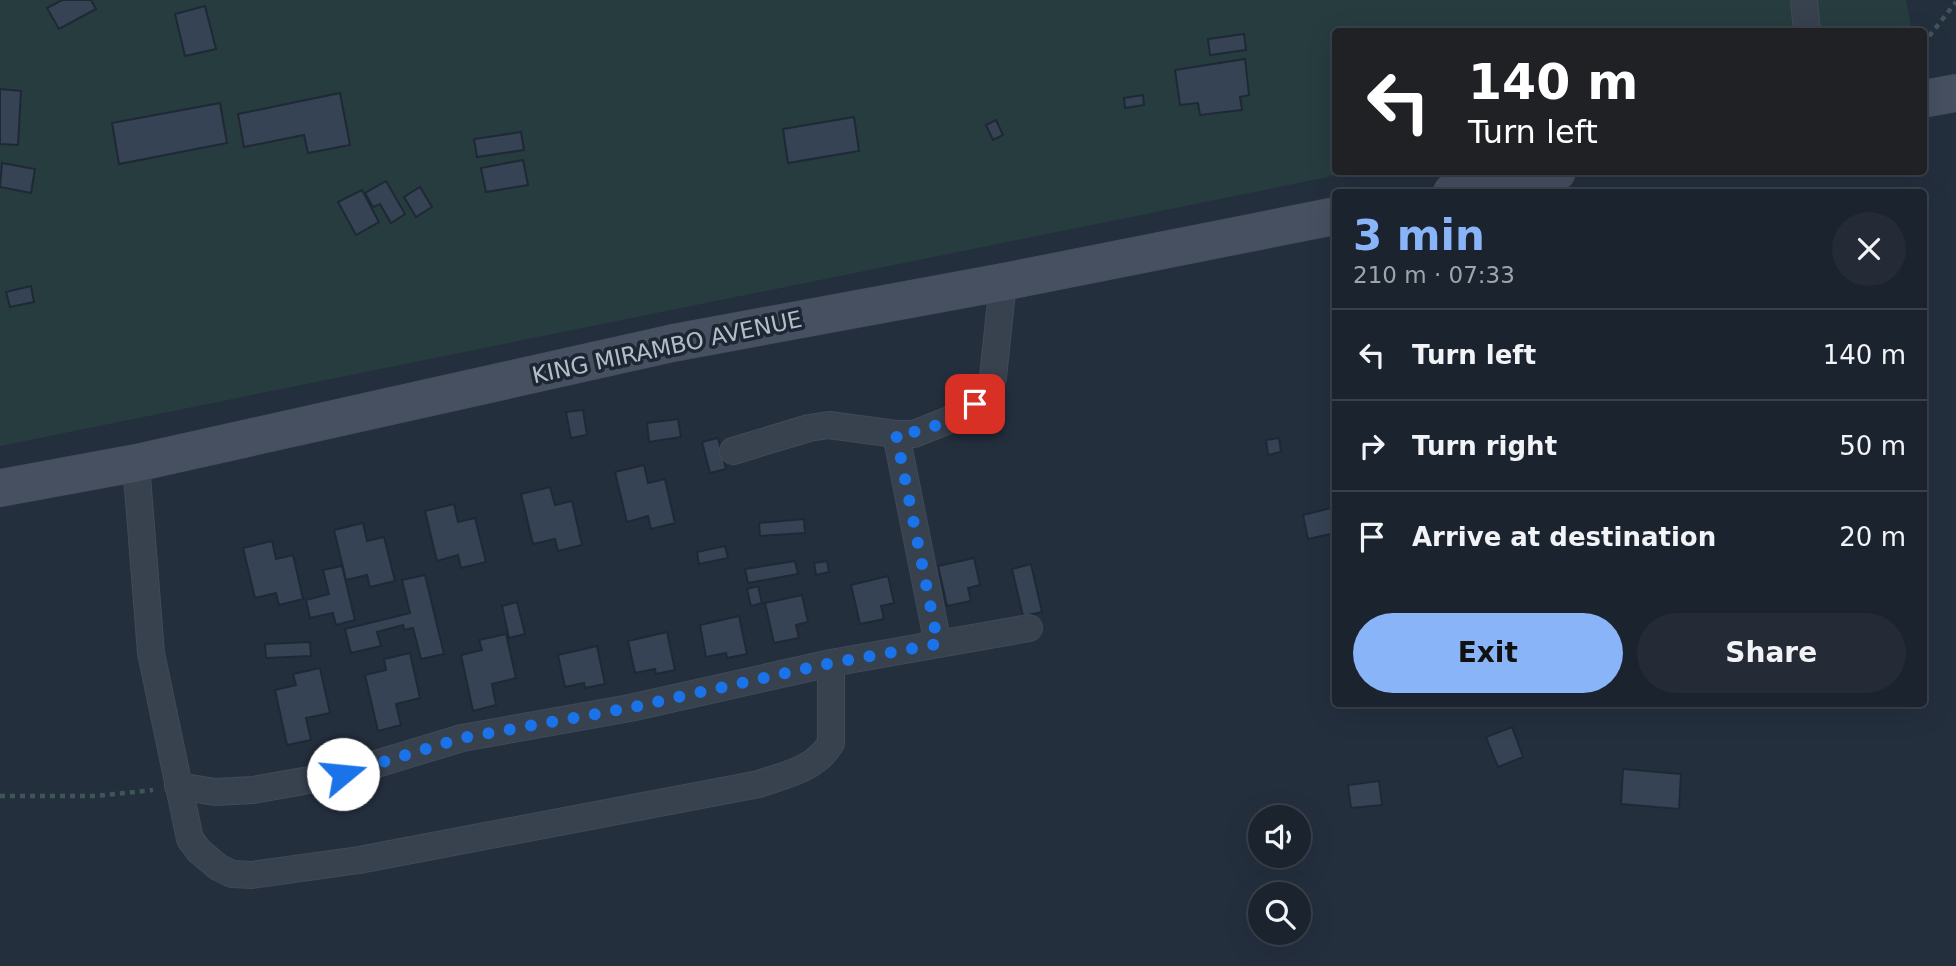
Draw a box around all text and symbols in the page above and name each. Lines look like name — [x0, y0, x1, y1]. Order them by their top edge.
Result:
text: 140 m — [1468, 54, 1638, 111]
icon: left — [1353, 56, 1444, 147]
text: Turn left — [1468, 113, 1598, 151]
text: 3 min — [1353, 211, 1485, 260]
button: close — [1832, 212, 1906, 286]
text: 210 m · 07:33 — [1353, 262, 1515, 288]
street label: KING MIRAMBO AVENUE — [530, 306, 804, 388]
icon: left — [1353, 336, 1391, 374]
text: Turn left — [1412, 340, 1536, 370]
text: 140 m — [1823, 340, 1906, 370]
pin — [945, 374, 1005, 434]
icon: arrive — [956, 385, 994, 423]
icon: right — [1353, 427, 1391, 465]
text: Turn right — [1412, 431, 1557, 461]
text: 50 m — [1839, 431, 1906, 461]
icon: arrive — [1353, 518, 1391, 556]
text: Arrive at destination — [1412, 522, 1716, 552]
text: 20 m — [1839, 522, 1906, 552]
button: Exit — [1353, 613, 1623, 693]
button: Share — [1637, 613, 1906, 693]
position arrow — [306, 737, 380, 811]
map controls — [1248, 805, 1311, 945]
button: sound — [1248, 805, 1311, 868]
button: search — [1248, 882, 1311, 945]

